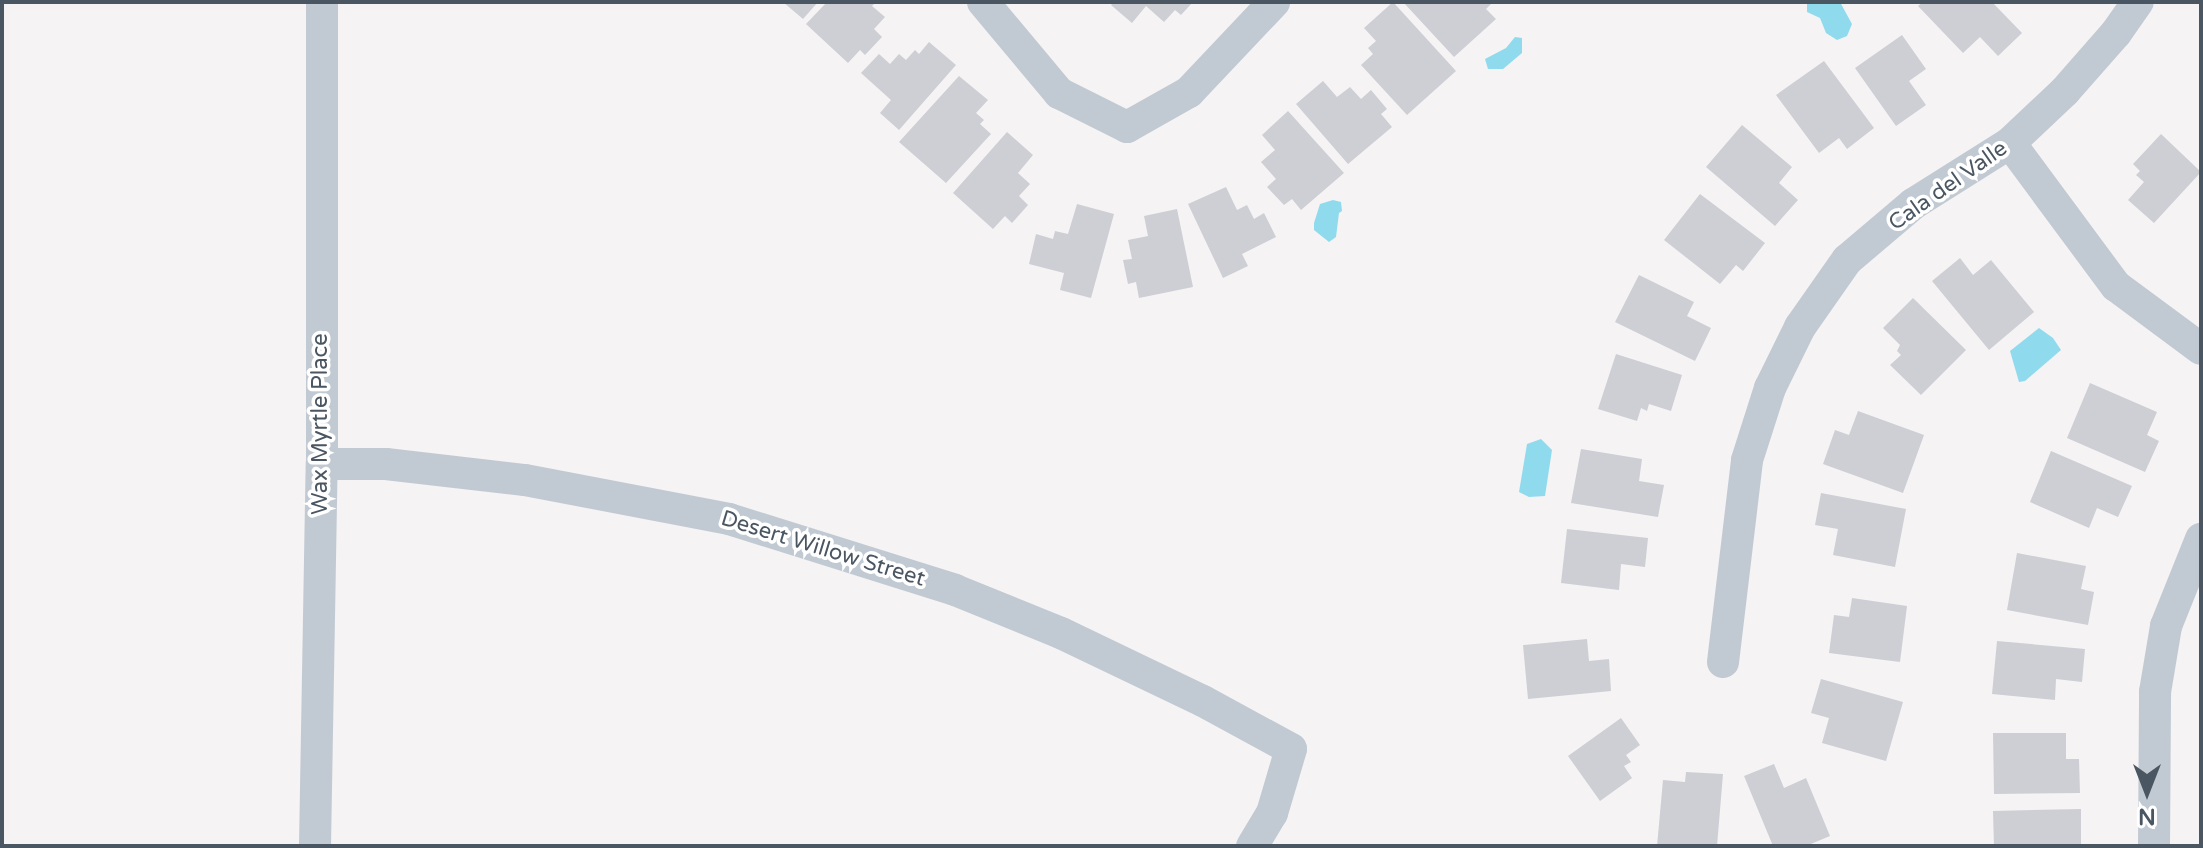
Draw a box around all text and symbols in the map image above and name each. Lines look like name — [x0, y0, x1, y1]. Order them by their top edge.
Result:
street label: Cala del Valle — [1884, 135, 2012, 237]
street label: Wax Myrtle Place — [308, 333, 334, 515]
street label: Desert Willow Street — [718, 505, 928, 593]
north arrow — [2107, 752, 2187, 832]
text: N — [2138, 803, 2156, 829]

